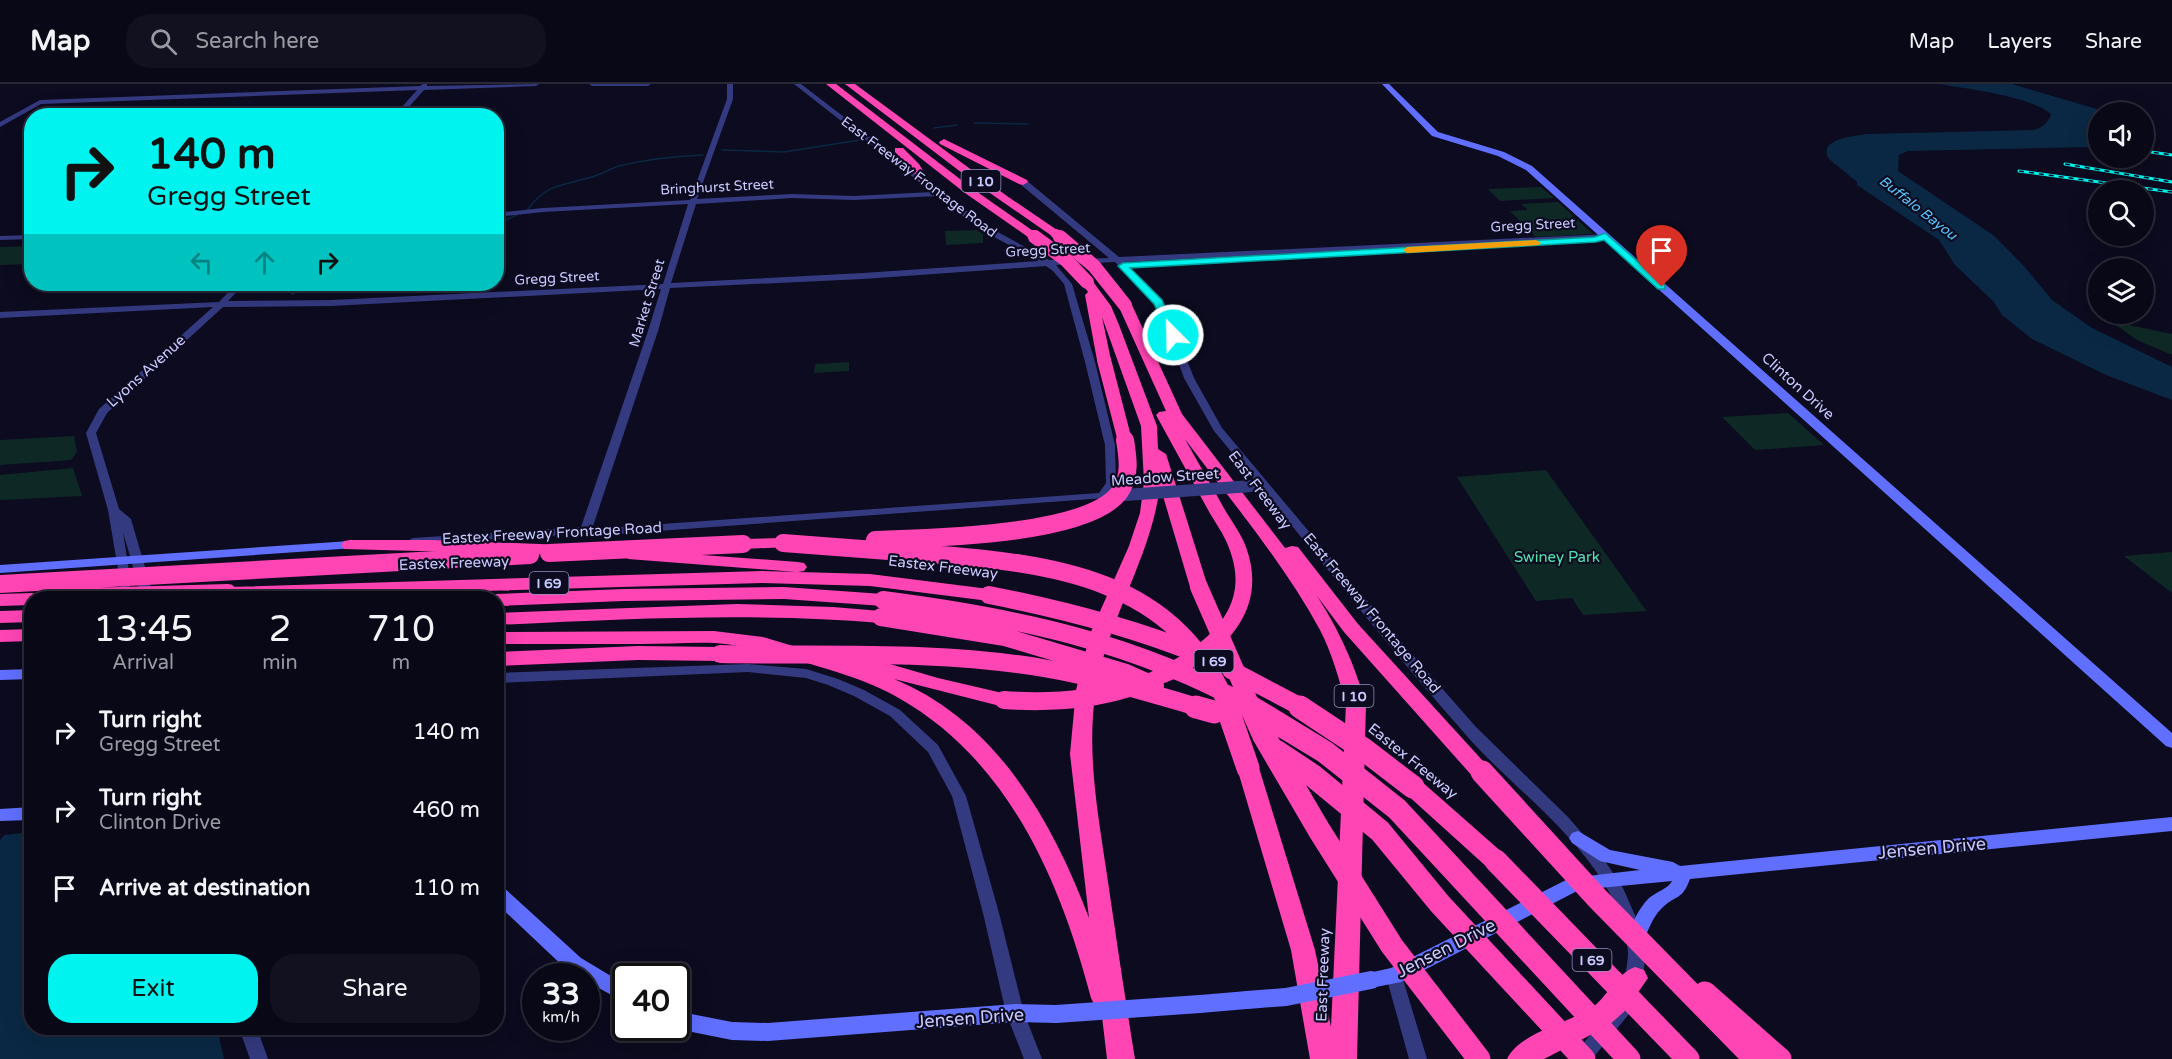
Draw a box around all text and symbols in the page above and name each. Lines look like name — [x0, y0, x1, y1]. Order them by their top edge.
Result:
search box — [126, 14, 546, 68]
text: Map — [30, 24, 90, 58]
icon: search — [147, 25, 180, 58]
text: Search here — [195, 28, 319, 54]
text: Map — [1909, 29, 1954, 54]
text: Layers — [1987, 29, 2052, 54]
text: Share — [2085, 29, 2142, 54]
map controls — [2088, 102, 2154, 324]
button: sound — [2088, 102, 2154, 168]
street label: East Freeway Frontage Road — [838, 113, 1000, 241]
text: 140 m — [147, 129, 276, 180]
icon: right — [48, 132, 126, 210]
road number: I 10 — [962, 170, 1000, 192]
water label: Buffalo Bayou — [1876, 172, 1961, 245]
street label: Bringhurst Street — [660, 175, 775, 198]
text: Gregg Street — [147, 180, 311, 213]
button: search — [2088, 180, 2154, 246]
street label: Gregg Street — [1490, 214, 1577, 236]
pin — [1636, 225, 1687, 287]
icon: arrive — [1645, 234, 1678, 267]
street label: Gregg Street — [1005, 239, 1092, 261]
icon: left — [185, 246, 218, 279]
icon: ahead — [248, 246, 281, 279]
icon: right — [311, 246, 344, 279]
street label: Market Street — [626, 256, 669, 349]
button: layers — [2088, 258, 2154, 324]
street label: Gregg Street — [514, 267, 601, 289]
position arrow — [1141, 303, 1205, 367]
street label: Lyons Avenue — [103, 331, 189, 411]
street label: Clinton Drive — [1758, 349, 1838, 423]
street label: East Freeway — [1225, 447, 1295, 533]
street label: Meadow Street — [1110, 464, 1220, 490]
street label: Eastex Freeway Frontage Road — [442, 518, 662, 548]
street label: East Freeway Frontage Road — [1300, 529, 1444, 697]
park label: Swiney Park — [1514, 548, 1600, 566]
street label: Eastex Freeway — [887, 551, 999, 583]
street label: Eastex Freeway — [399, 552, 509, 574]
road number: I 69 — [530, 572, 568, 594]
text: 13:45 — [93, 608, 193, 651]
text: 2 — [269, 608, 291, 651]
text: 710 — [367, 608, 435, 651]
road number: I 69 — [1194, 650, 1234, 672]
text: Arrival — [112, 651, 174, 675]
text: min — [262, 651, 298, 675]
text: m — [392, 651, 410, 675]
road number: I 10 — [1334, 685, 1374, 707]
text: Turn right — [99, 707, 201, 733]
icon: right — [48, 716, 81, 749]
text: 140 m — [413, 719, 480, 745]
street label: Eastex Freeway — [1364, 719, 1462, 803]
text: Gregg Street — [99, 733, 220, 757]
text: Turn right — [99, 785, 201, 811]
icon: right — [48, 794, 81, 827]
text: 460 m — [413, 797, 480, 823]
text: Clinton Drive — [99, 811, 221, 835]
street label: Jensen Drive — [1877, 832, 1987, 864]
icon: arrive — [48, 872, 81, 905]
text: Arrive at destination — [99, 875, 310, 901]
text: 110 m — [413, 875, 480, 901]
street label: Jensen Drive — [1393, 914, 1499, 982]
street label: East Freeway — [1312, 928, 1334, 1022]
road number: I 69 — [1572, 949, 1612, 971]
button: Exit — [48, 954, 258, 1023]
button: Share — [270, 954, 480, 1023]
speed limit sign: 40 — [612, 963, 690, 1041]
text: 33 — [542, 976, 580, 1013]
street label: Jensen Drive — [915, 1003, 1025, 1033]
text: km/h — [542, 1008, 580, 1026]

